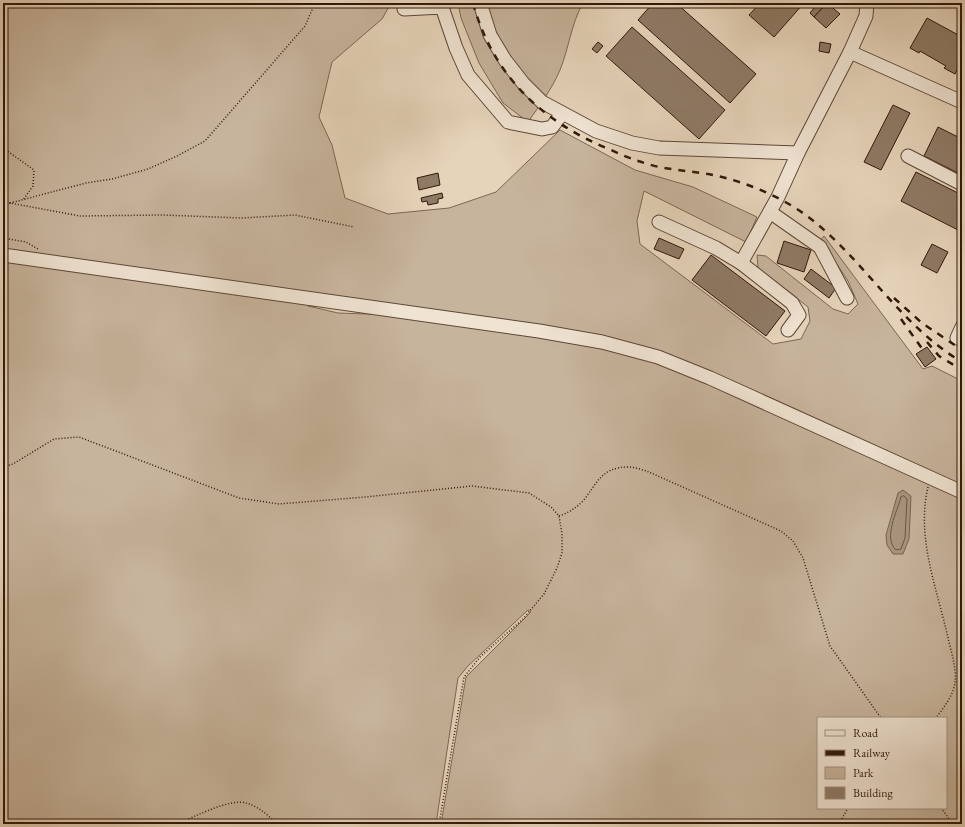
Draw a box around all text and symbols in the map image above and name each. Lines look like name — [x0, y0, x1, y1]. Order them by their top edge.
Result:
legend — [817, 717, 947, 809]
text: Road — [853, 725, 879, 741]
text: Railway — [853, 745, 891, 761]
text: Park — [853, 765, 874, 781]
text: Building — [853, 785, 894, 801]

